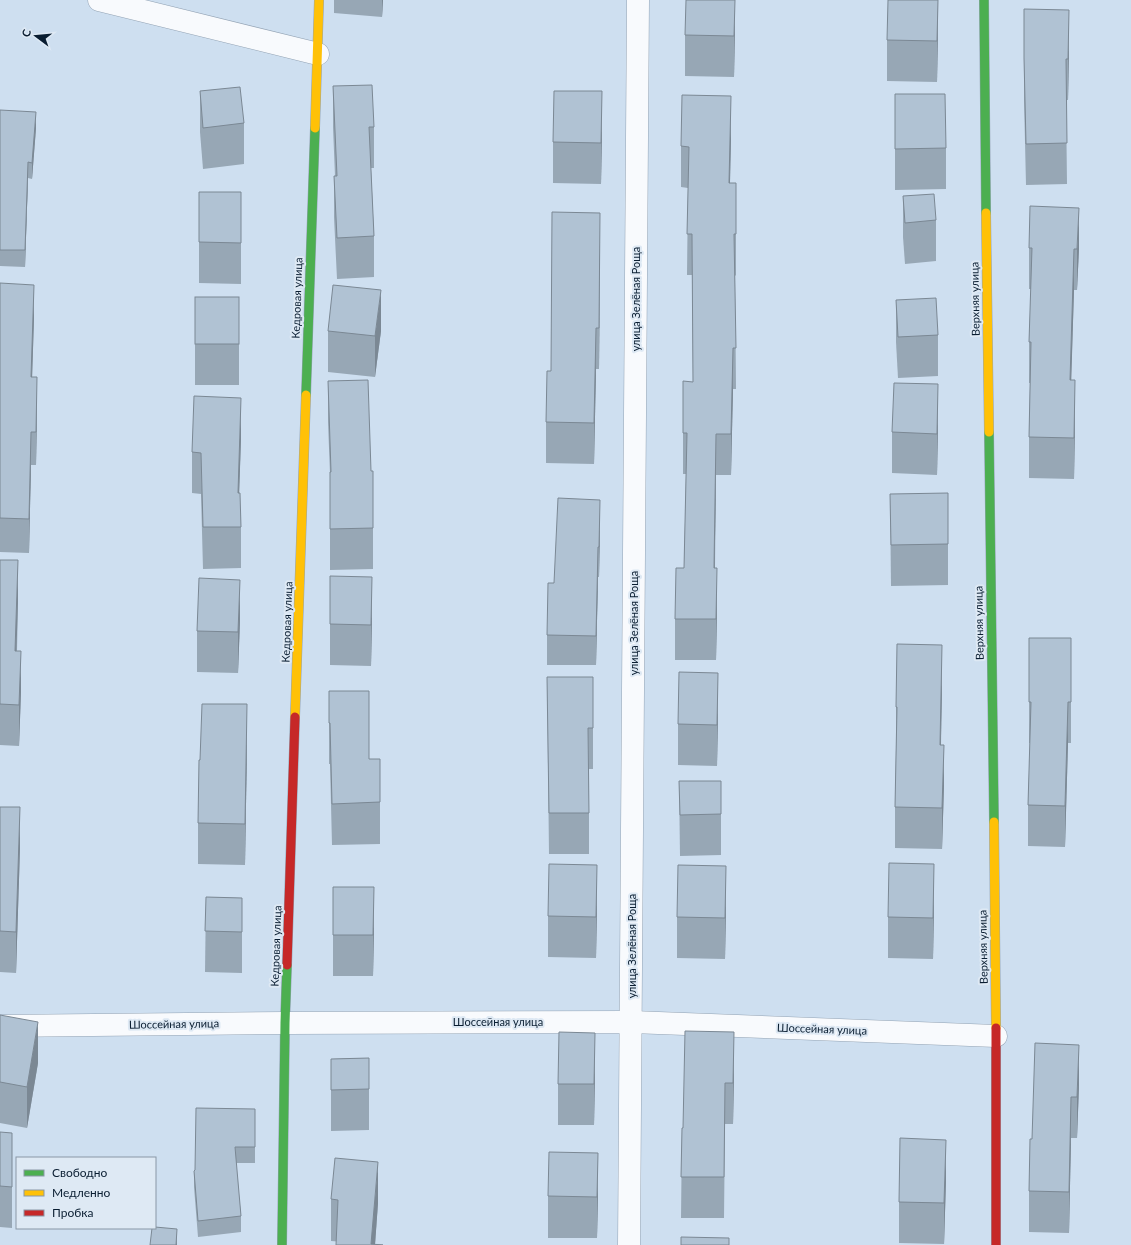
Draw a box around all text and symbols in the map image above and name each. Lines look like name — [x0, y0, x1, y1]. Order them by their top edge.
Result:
north arrow — [16, 16, 56, 56]
text: С — [19, 27, 33, 38]
street label: улица Зелёная Роща — [629, 247, 642, 351]
street label: Кедровая улица — [289, 257, 304, 339]
street label: Верхняя улица — [967, 262, 982, 336]
street label: улица Зелёная Роща — [627, 571, 640, 675]
street label: Кедровая улица — [279, 581, 294, 663]
street label: Верхняя улица — [971, 586, 986, 660]
street label: улица Зелёная Роща — [625, 894, 638, 998]
street label: Кедровая улица — [268, 905, 283, 987]
street label: Верхняя улица — [975, 910, 990, 984]
street label: Шоссейная улица — [453, 1015, 543, 1028]
street label: Шоссейная улица — [129, 1016, 219, 1031]
street label: Шоссейная улица — [777, 1020, 867, 1037]
legend — [16, 1157, 156, 1229]
text: Свободно — [52, 1165, 108, 1180]
text: Медленно — [52, 1185, 111, 1200]
text: Пробка — [52, 1205, 93, 1220]

